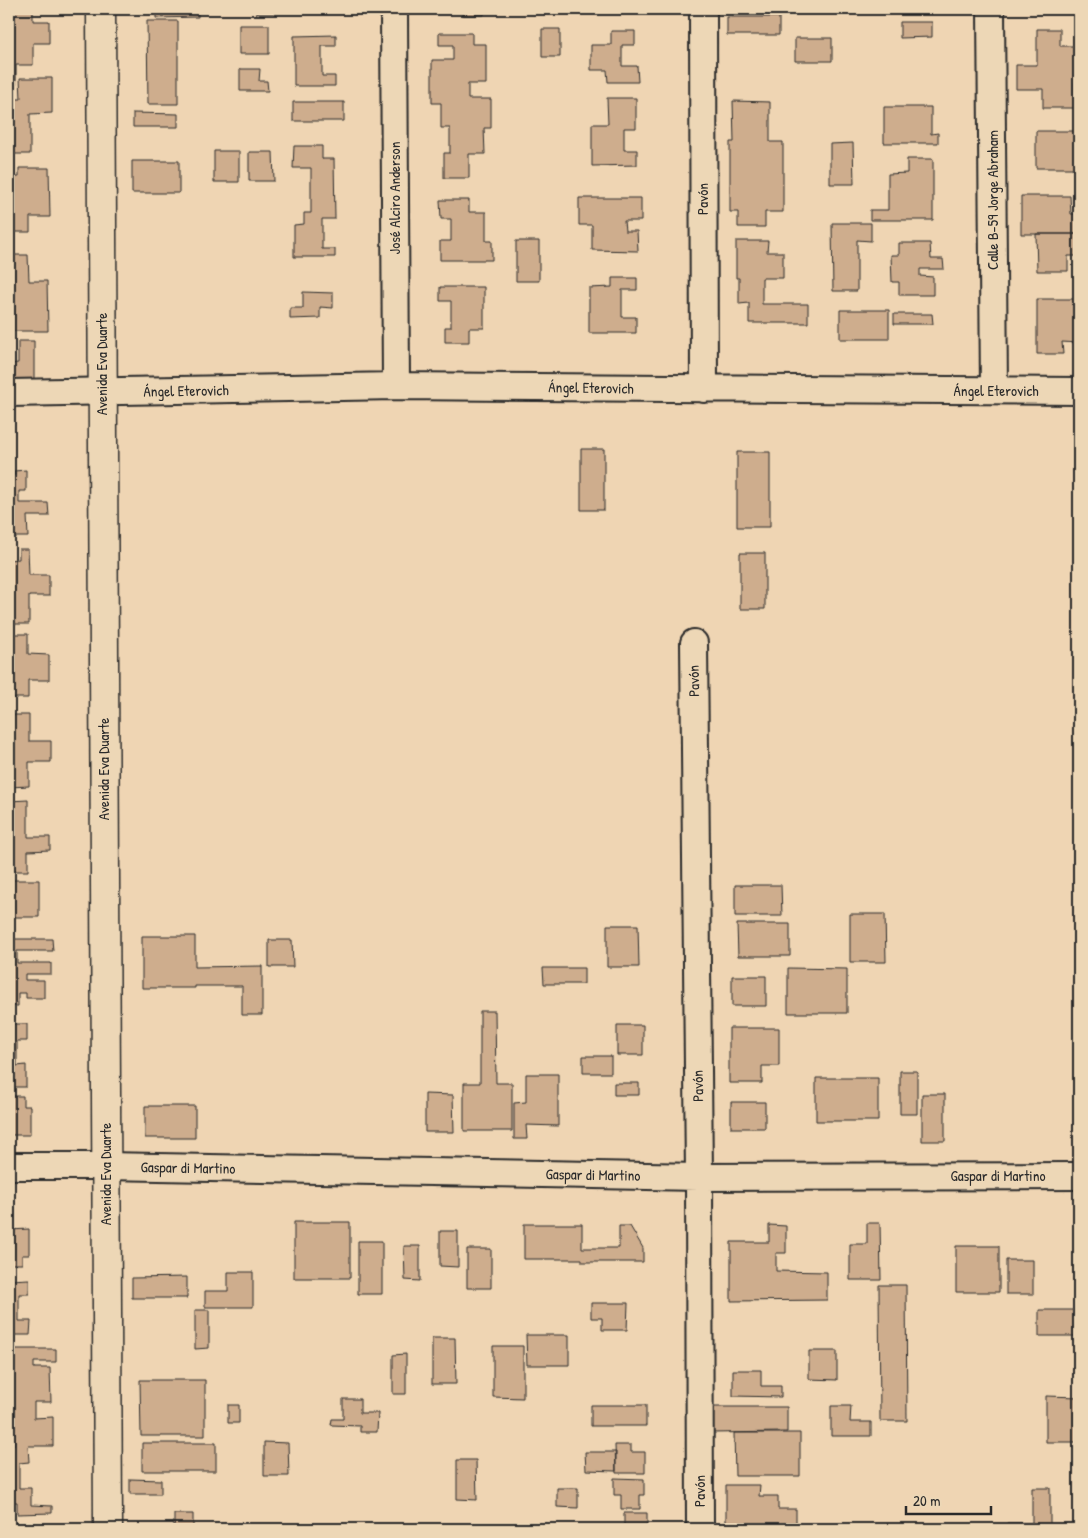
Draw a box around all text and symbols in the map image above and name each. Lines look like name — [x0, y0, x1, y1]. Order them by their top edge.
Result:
street label: Calle B-59 Jorge Abraham — [982, 130, 1003, 270]
street label: José Alciro Anderson — [384, 141, 405, 254]
street label: Pavón — [692, 183, 713, 215]
street label: Avenida Eva Duarte — [91, 313, 112, 415]
street label: Ángel Eterovich — [548, 376, 634, 399]
street label: Ángel Eterovich — [143, 379, 229, 402]
street label: Ángel Eterovich — [953, 380, 1039, 401]
street label: Pavón — [683, 665, 704, 697]
street label: Avenida Eva Duarte — [93, 718, 114, 820]
street label: Pavón — [687, 1070, 708, 1102]
street label: Avenida Eva Duarte — [95, 1123, 116, 1225]
street label: Gaspar di Martino — [140, 1156, 236, 1179]
street label: Gaspar di Martino — [545, 1163, 641, 1186]
street label: Gaspar di Martino — [951, 1165, 1045, 1186]
street label: Pavón — [689, 1475, 710, 1507]
scale bar — [906, 1483, 990, 1515]
text: 20 m — [913, 1490, 940, 1511]

